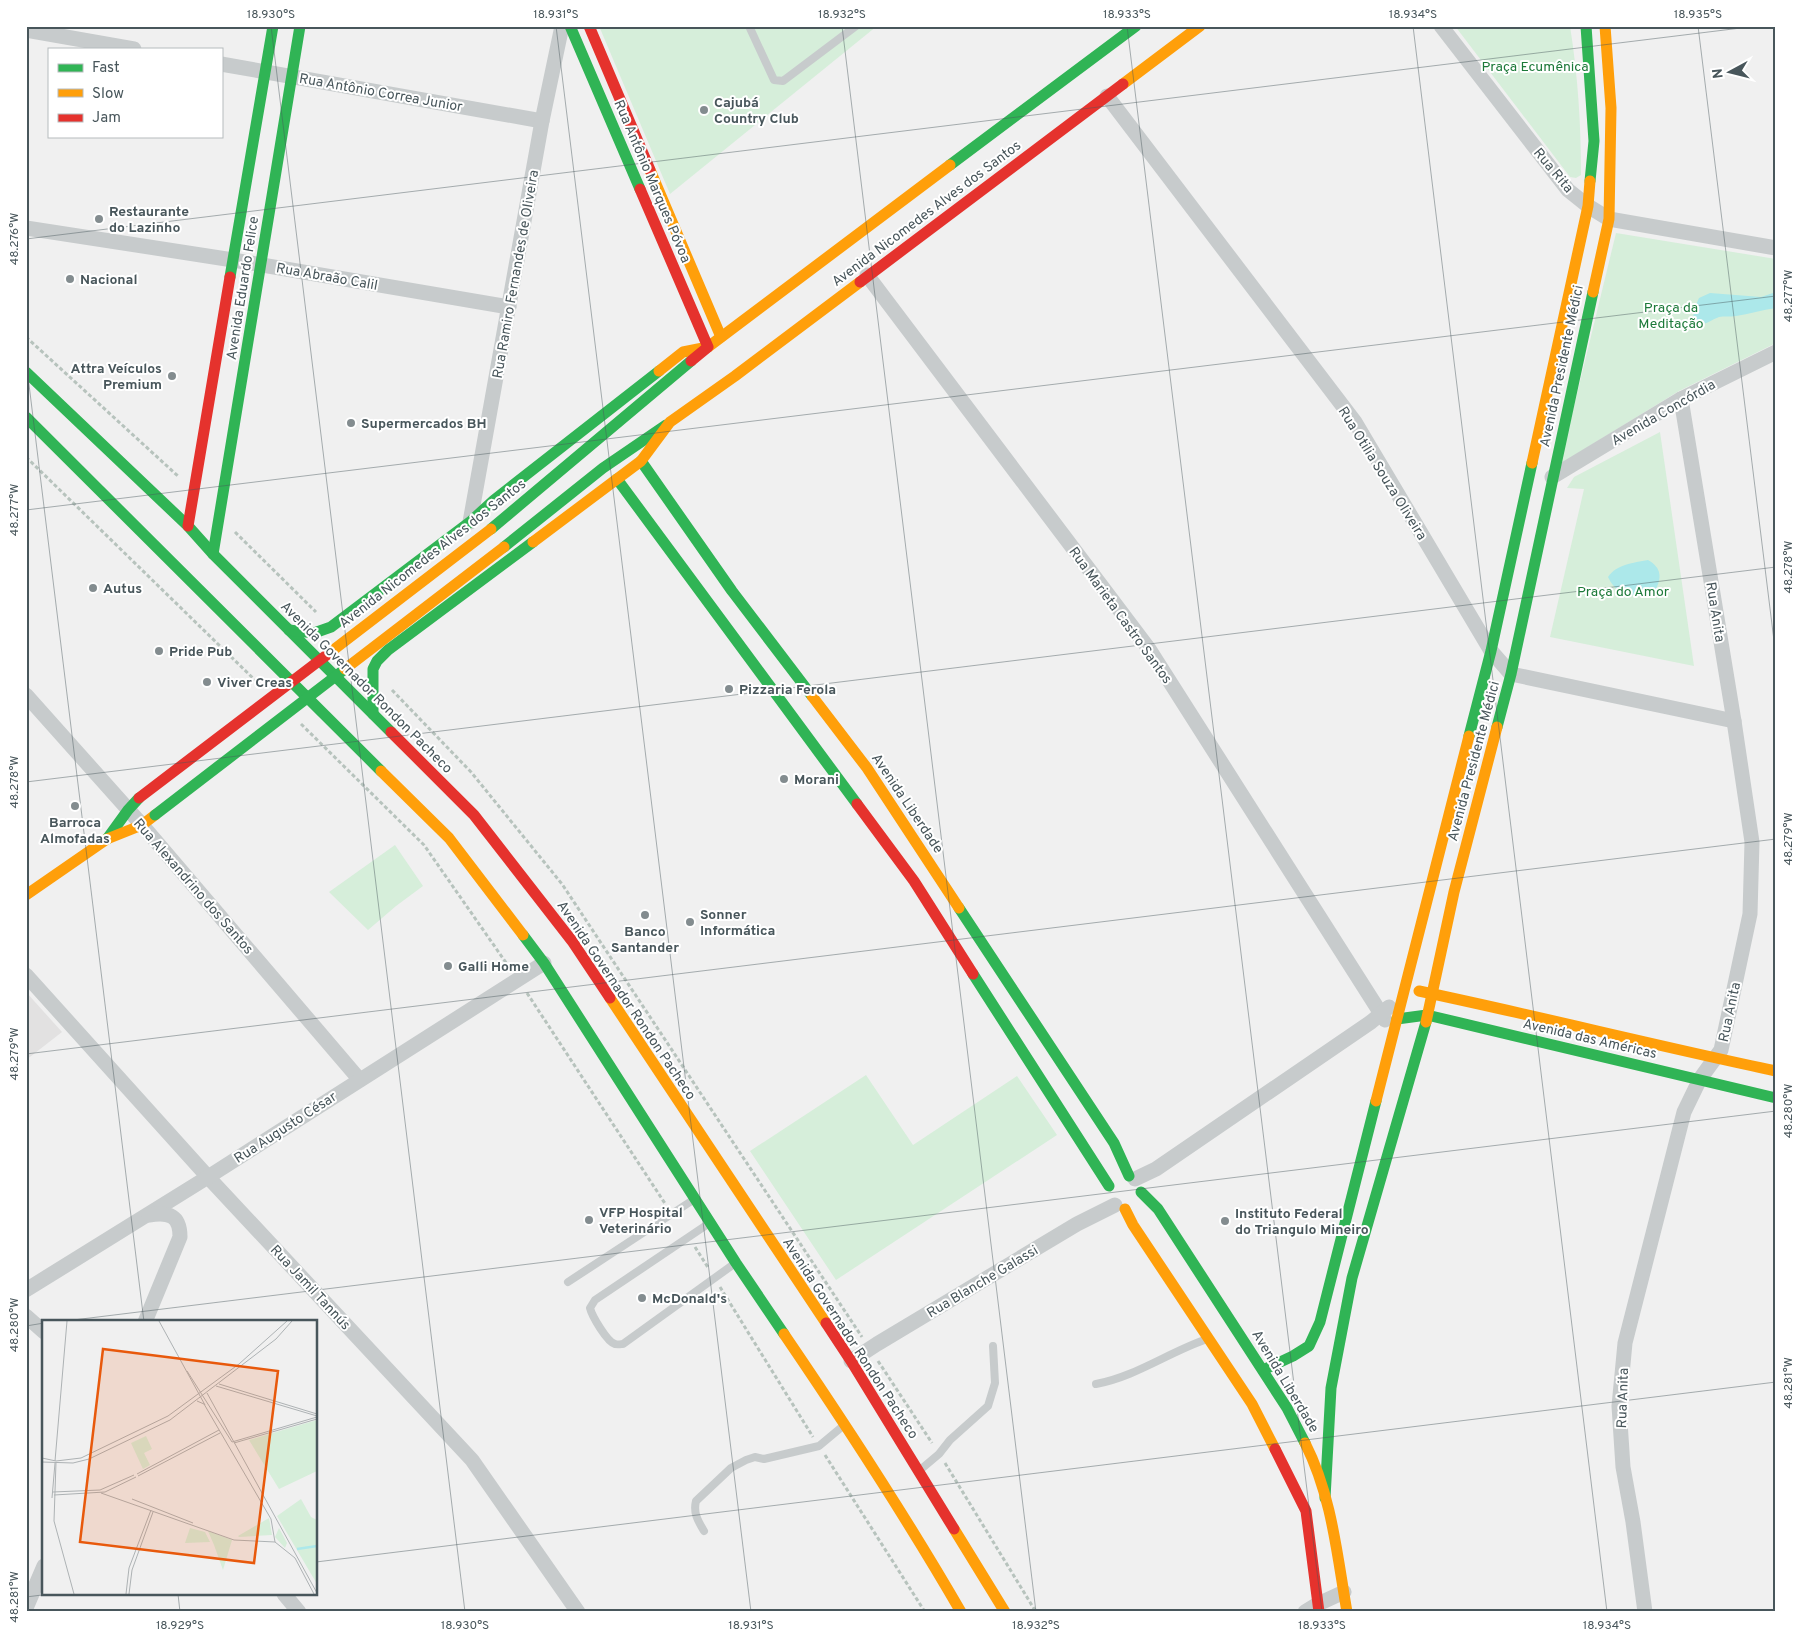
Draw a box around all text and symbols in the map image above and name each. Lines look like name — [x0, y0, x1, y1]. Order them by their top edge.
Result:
text: 18.930°S — [247, 7, 295, 23]
text: 18.931°S — [533, 7, 579, 23]
text: 18.932°S — [818, 7, 866, 23]
text: 18.933°S — [1103, 7, 1151, 23]
text: 18.934°S — [1389, 7, 1437, 23]
text: 18.935°S — [1674, 7, 1722, 23]
legend — [48, 48, 222, 138]
north arrow — [1704, 48, 1754, 98]
text: Fast — [92, 59, 120, 78]
park label: Praça Ecumênica — [1481, 59, 1589, 76]
text: N — [1710, 67, 1728, 79]
street label: Rua Antônio Correa Junior — [298, 71, 464, 116]
text: Slow — [92, 85, 124, 104]
place label: Cajubá Country Club — [714, 95, 799, 128]
street label: Rua Antônio Marques Póvoa — [609, 97, 694, 266]
marker: Cajubá Country Club — [698, 104, 710, 116]
text: Jam — [92, 109, 121, 128]
street label: Avenida Nicomedes Alves dos Santos — [829, 138, 1025, 291]
street label: Rua Rita — [1529, 145, 1576, 197]
street label: Rua Ramiro Fernandes de Oliveira — [490, 169, 543, 380]
place label: Restaurante do Lazinho — [109, 204, 189, 237]
text: 48.276°W — [7, 213, 23, 265]
marker: Restaurante do Lazinho — [93, 213, 105, 225]
street label: Avenida Eduardo Felice — [224, 215, 263, 361]
street label: Rua Abraão Calil — [275, 260, 379, 295]
text: 48.277°W — [1781, 270, 1797, 322]
place label: Nacional — [80, 272, 137, 289]
marker: Nacional — [64, 273, 76, 285]
street label: Avenida Presidente Médici — [1537, 284, 1588, 449]
park label: Praça da Meditação — [1638, 300, 1704, 333]
place label: Attra Veículos Premium — [71, 361, 162, 394]
marker: Attra Veículos Premium — [166, 370, 178, 382]
street label: Avenida Concórdia — [1609, 377, 1719, 450]
street label: Rua Otilia Souza Oliveira — [1334, 404, 1430, 544]
place label: Supermercados BH — [361, 416, 487, 433]
marker: Supermercados BH — [345, 417, 357, 429]
street label: Avenida Nicomedes Alves dos Santos — [336, 476, 530, 632]
text: 48.277°W — [7, 484, 23, 536]
text: 48.278°W — [1781, 541, 1797, 593]
street label: Rua Marieta Castro Santos — [1064, 544, 1175, 688]
place label: Autus — [103, 581, 142, 598]
street label: Rua Anita — [1701, 581, 1728, 644]
marker: Autus — [87, 582, 99, 594]
park label: Praça do Amor — [1577, 584, 1670, 601]
street label: Avenida Governador Rondon Pacheco — [276, 598, 456, 778]
place label: Pride Pub — [169, 644, 232, 661]
marker: Pride Pub — [153, 645, 165, 657]
place label: Viver Creas — [217, 675, 292, 692]
marker: Viver Creas — [201, 676, 213, 688]
street label: Avenida Presidente Médici — [1445, 680, 1504, 843]
place label: Pizzaria Ferola — [739, 682, 836, 699]
marker: Pizzaria Ferola — [723, 683, 735, 695]
street label: Avenida Liberdade — [867, 751, 946, 857]
text: 48.278°W — [7, 756, 23, 808]
place label: Morani — [794, 772, 839, 789]
marker: Morani — [778, 773, 790, 785]
marker: Barroca Almofadas — [69, 800, 81, 812]
text: 48.279°W — [1781, 812, 1797, 866]
place label: Barroca Almofadas — [40, 815, 110, 848]
street label: Rua Alexandrino dos Santos — [129, 816, 256, 958]
street label: Avenida Governador Rondon Pacheco — [553, 898, 699, 1104]
place label: Sonner Informática — [700, 907, 775, 940]
marker: Banco Santander — [639, 909, 651, 921]
marker: Sonner Informática — [684, 916, 696, 928]
place label: Banco Santander — [611, 924, 679, 957]
place label: Galli Home — [458, 959, 529, 976]
marker: Galli Home — [442, 960, 454, 972]
street label: Rua Anita — [1716, 981, 1745, 1044]
street label: Avenida das Américas — [1521, 1016, 1658, 1063]
text: 48.279°W — [7, 1027, 23, 1081]
text: 48.280°W — [1781, 1084, 1797, 1138]
street label: Rua Augusto César — [231, 1088, 341, 1168]
place label: VFP Hospital Veterinário — [599, 1205, 683, 1238]
place label: Instituto Federal do Triangulo Mineiro — [1235, 1206, 1369, 1239]
marker: VFP Hospital Veterinário — [583, 1214, 595, 1226]
marker: Instituto Federal do Triangulo Mineiro — [1219, 1215, 1231, 1227]
street label: Avenida Governador Rondon Pacheco — [778, 1235, 921, 1443]
street label: Rua Jamil Tannús — [266, 1242, 354, 1334]
street label: Rua Blanche Galassi — [924, 1242, 1042, 1322]
place label: McDonald's — [652, 1291, 727, 1308]
marker: McDonald's — [636, 1292, 648, 1304]
text: 48.280°W — [7, 1298, 23, 1352]
inset map — [42, 1320, 318, 1596]
street label: Avenida Liberdade — [1247, 1327, 1322, 1436]
text: 48.281°W — [1781, 1357, 1797, 1409]
street label: Rua Anita — [1614, 1367, 1633, 1429]
text: 48.281°W — [7, 1571, 23, 1623]
text: 18.929°S — [156, 1618, 204, 1634]
text: 18.930°S — [441, 1618, 489, 1634]
text: 18.931°S — [728, 1618, 774, 1634]
text: 18.932°S — [1012, 1618, 1060, 1634]
text: 18.933°S — [1298, 1618, 1346, 1634]
text: 18.934°S — [1583, 1618, 1631, 1634]

